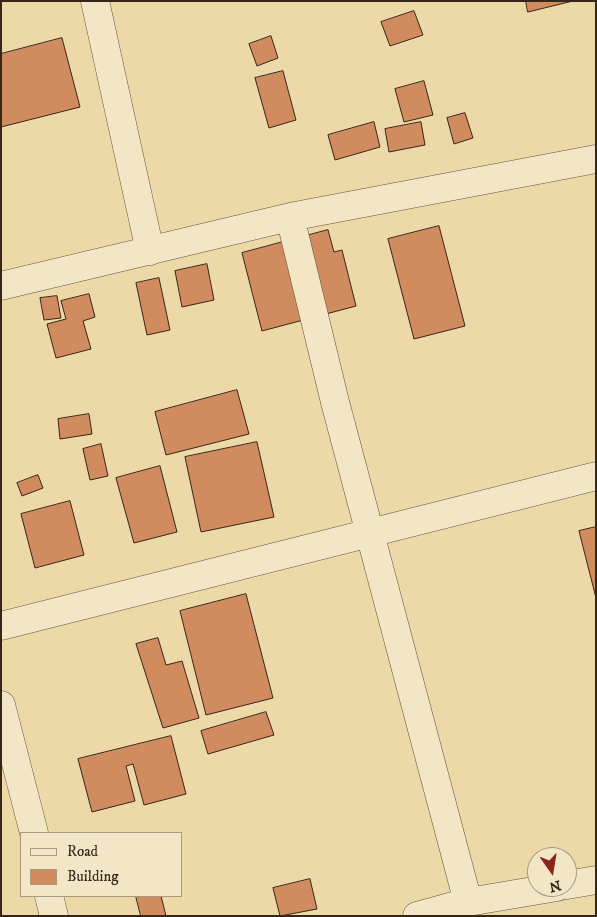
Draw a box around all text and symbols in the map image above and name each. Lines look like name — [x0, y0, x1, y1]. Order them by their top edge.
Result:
legend — [20, 832, 182, 897]
text: Road — [67, 842, 98, 861]
north arrow — [527, 847, 577, 897]
text: Building — [67, 867, 119, 886]
text: N — [548, 876, 563, 896]

